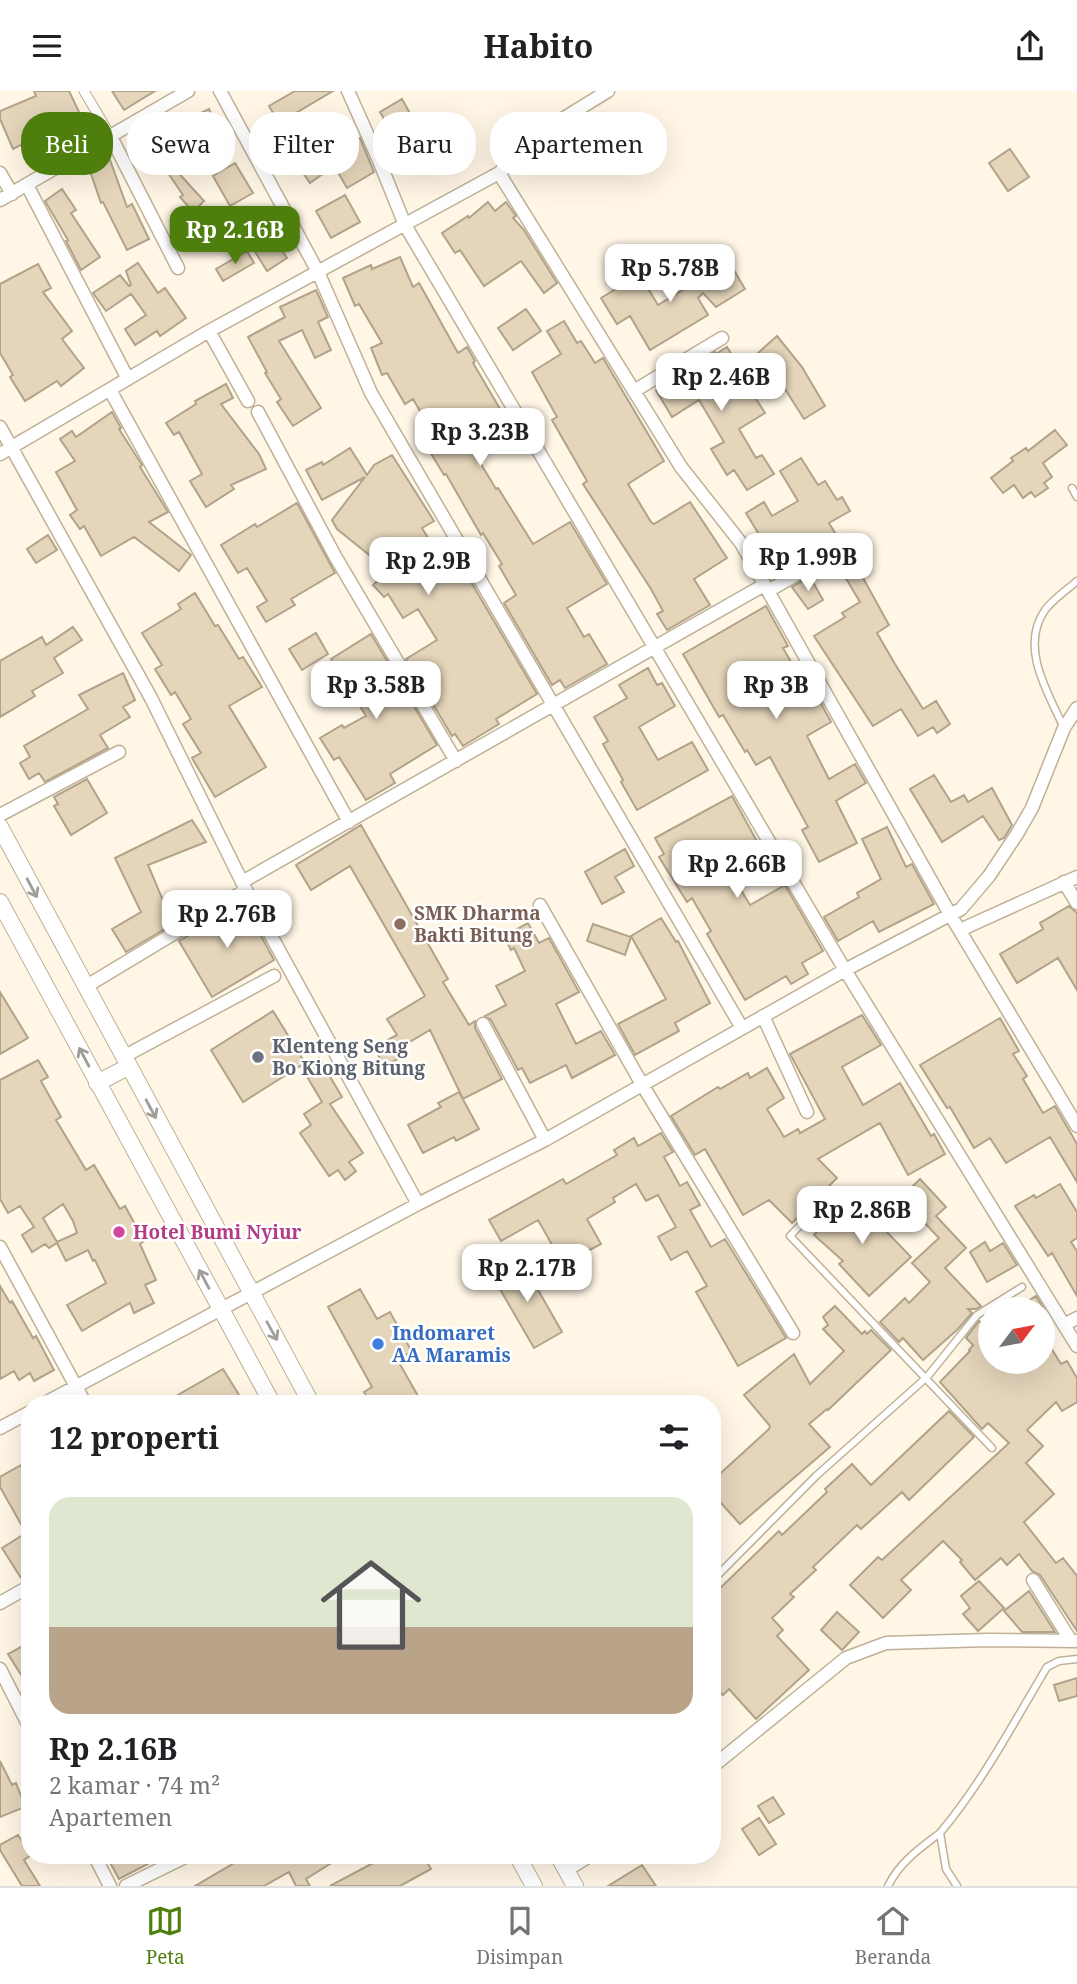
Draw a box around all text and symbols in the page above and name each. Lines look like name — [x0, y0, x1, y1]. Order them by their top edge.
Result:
text: Habito — [483, 24, 594, 67]
icon: menu — [28, 27, 66, 65]
icon: share — [1011, 27, 1049, 65]
chip: Beli — [21, 112, 113, 175]
chip: Sewa — [127, 112, 235, 175]
chip: Filter — [249, 112, 359, 175]
chip: Baru — [373, 112, 476, 175]
chip: Apartemen — [490, 112, 667, 175]
pin: Rp 2.16B — [163, 207, 307, 266]
text: Rp 2.16B — [186, 213, 284, 245]
pin: Rp 5.78B — [598, 245, 742, 304]
text: Rp 5.78B — [621, 251, 719, 283]
pin: Rp 2.46B — [649, 353, 793, 413]
text: Rp 2.46B — [672, 360, 770, 392]
pin: Rp 3.23B — [408, 409, 552, 468]
text: Rp 3.23B — [431, 415, 529, 447]
pin: Rp 1.99B — [736, 533, 880, 593]
pin: Rp 2.9B — [363, 538, 493, 597]
text: Rp 1.99B — [759, 540, 857, 572]
text: Rp 2.9B — [385, 544, 471, 576]
pin: Rp 3.58B — [304, 661, 448, 721]
pin: Rp 3B — [727, 661, 825, 721]
text: Rp 3.58B — [327, 668, 425, 700]
text: Rp 3B — [743, 668, 809, 700]
pin: Rp 2.66B — [665, 841, 809, 900]
text: Rp 2.66B — [688, 847, 786, 879]
one-way arrow — [25, 877, 39, 897]
pin: Rp 2.76B — [155, 891, 299, 950]
text: Rp 2.76B — [178, 897, 276, 929]
place label: SMK Dharma Bakti Bitung — [414, 900, 541, 948]
marker: SMK Dharma Bakti Bitung — [392, 916, 408, 932]
place label: Klenteng Seng Bo Kiong Bitung — [272, 1033, 425, 1081]
one-way arrow — [77, 1048, 91, 1068]
marker: Klenteng Seng Bo Kiong Bitung — [250, 1049, 266, 1065]
one-way arrow — [145, 1099, 159, 1119]
pin: Rp 2.86B — [790, 1187, 934, 1246]
text: Rp 2.86B — [813, 1193, 911, 1225]
place label: Hotel Bumi Nyiur — [133, 1219, 302, 1245]
marker: Hotel Bumi Nyiur — [111, 1224, 127, 1240]
pin: Rp 2.17B — [455, 1245, 599, 1304]
text: Rp 2.17B — [478, 1251, 576, 1283]
one-way arrow — [196, 1269, 210, 1290]
north arrow — [978, 1297, 1055, 1374]
map controls — [978, 1297, 1055, 1374]
one-way arrow — [265, 1320, 279, 1341]
place label: Indomaret AA Maramis — [392, 1320, 511, 1368]
marker: Indomaret AA Maramis — [370, 1336, 386, 1352]
text: 12 properti — [49, 1417, 219, 1458]
icon: filters — [655, 1418, 693, 1456]
icon: home — [308, 1542, 434, 1668]
text: Rp 2.16B — [49, 1728, 177, 1769]
text: 2 kamar · 74 m² — [49, 1769, 220, 1801]
text: Apartemen — [49, 1801, 172, 1833]
tab: Peta — [146, 1902, 185, 1970]
tab: Disimpan — [476, 1902, 563, 1970]
tab: Beranda — [855, 1902, 931, 1970]

